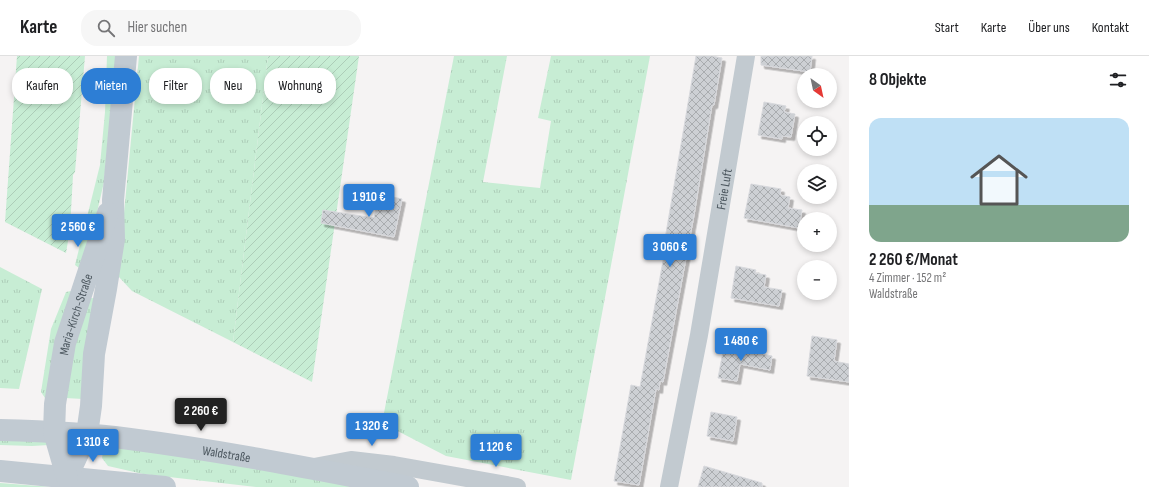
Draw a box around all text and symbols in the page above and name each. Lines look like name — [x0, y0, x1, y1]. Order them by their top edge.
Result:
search box — [81, 10, 361, 46]
text: Karte — [20, 16, 57, 39]
icon: search — [95, 17, 117, 39]
text: Hier suchen — [127, 18, 187, 37]
text: Start — [935, 19, 959, 36]
text: Karte — [981, 19, 1006, 36]
text: Über uns — [1028, 19, 1070, 36]
text: Kontakt — [1092, 19, 1129, 36]
chip: Kaufen — [12, 68, 73, 104]
chip: Mieten — [81, 68, 141, 104]
chip: Filter — [149, 68, 202, 104]
chip: Neu — [210, 68, 256, 104]
chip: Wohnung — [264, 68, 336, 104]
north arrow — [797, 68, 837, 108]
map controls — [797, 68, 837, 300]
icon: filters — [1107, 69, 1129, 91]
text: 8 Objekte — [869, 70, 927, 90]
button: locate — [797, 116, 837, 156]
icon: home — [963, 144, 1035, 216]
button: layers — [797, 164, 837, 204]
street label: Freie Luft — [713, 167, 736, 211]
pin: 1 910 € — [332, 184, 406, 218]
text: 1 910 € — [352, 189, 386, 205]
button: + — [797, 212, 837, 252]
pin: 2 560 € — [41, 214, 115, 248]
text: 2 560 € — [61, 219, 95, 235]
pin: 3 060 € — [633, 234, 707, 268]
text: 3 060 € — [652, 239, 688, 255]
text: 2 260 €/Monat — [869, 250, 958, 270]
button: − — [797, 260, 837, 300]
text: 4 Zimmer · 152 m² — [869, 270, 946, 286]
street label: Maria-Kirch-Straße — [56, 272, 96, 356]
text: Waldstraße — [869, 286, 918, 302]
pin: 1 480 € — [704, 328, 778, 362]
text: 1 480 € — [724, 333, 758, 349]
pin: 2 260 € — [164, 398, 238, 432]
text: 2 260 € — [184, 403, 218, 419]
pin: 1 320 € — [335, 413, 409, 447]
text: 1 320 € — [355, 418, 389, 434]
pin: 1 310 € — [56, 429, 130, 463]
text: 1 310 € — [77, 434, 109, 450]
pin: 1 120 € — [459, 434, 533, 468]
text: 1 120 € — [480, 439, 512, 455]
street label: Waldstraße — [201, 443, 252, 466]

